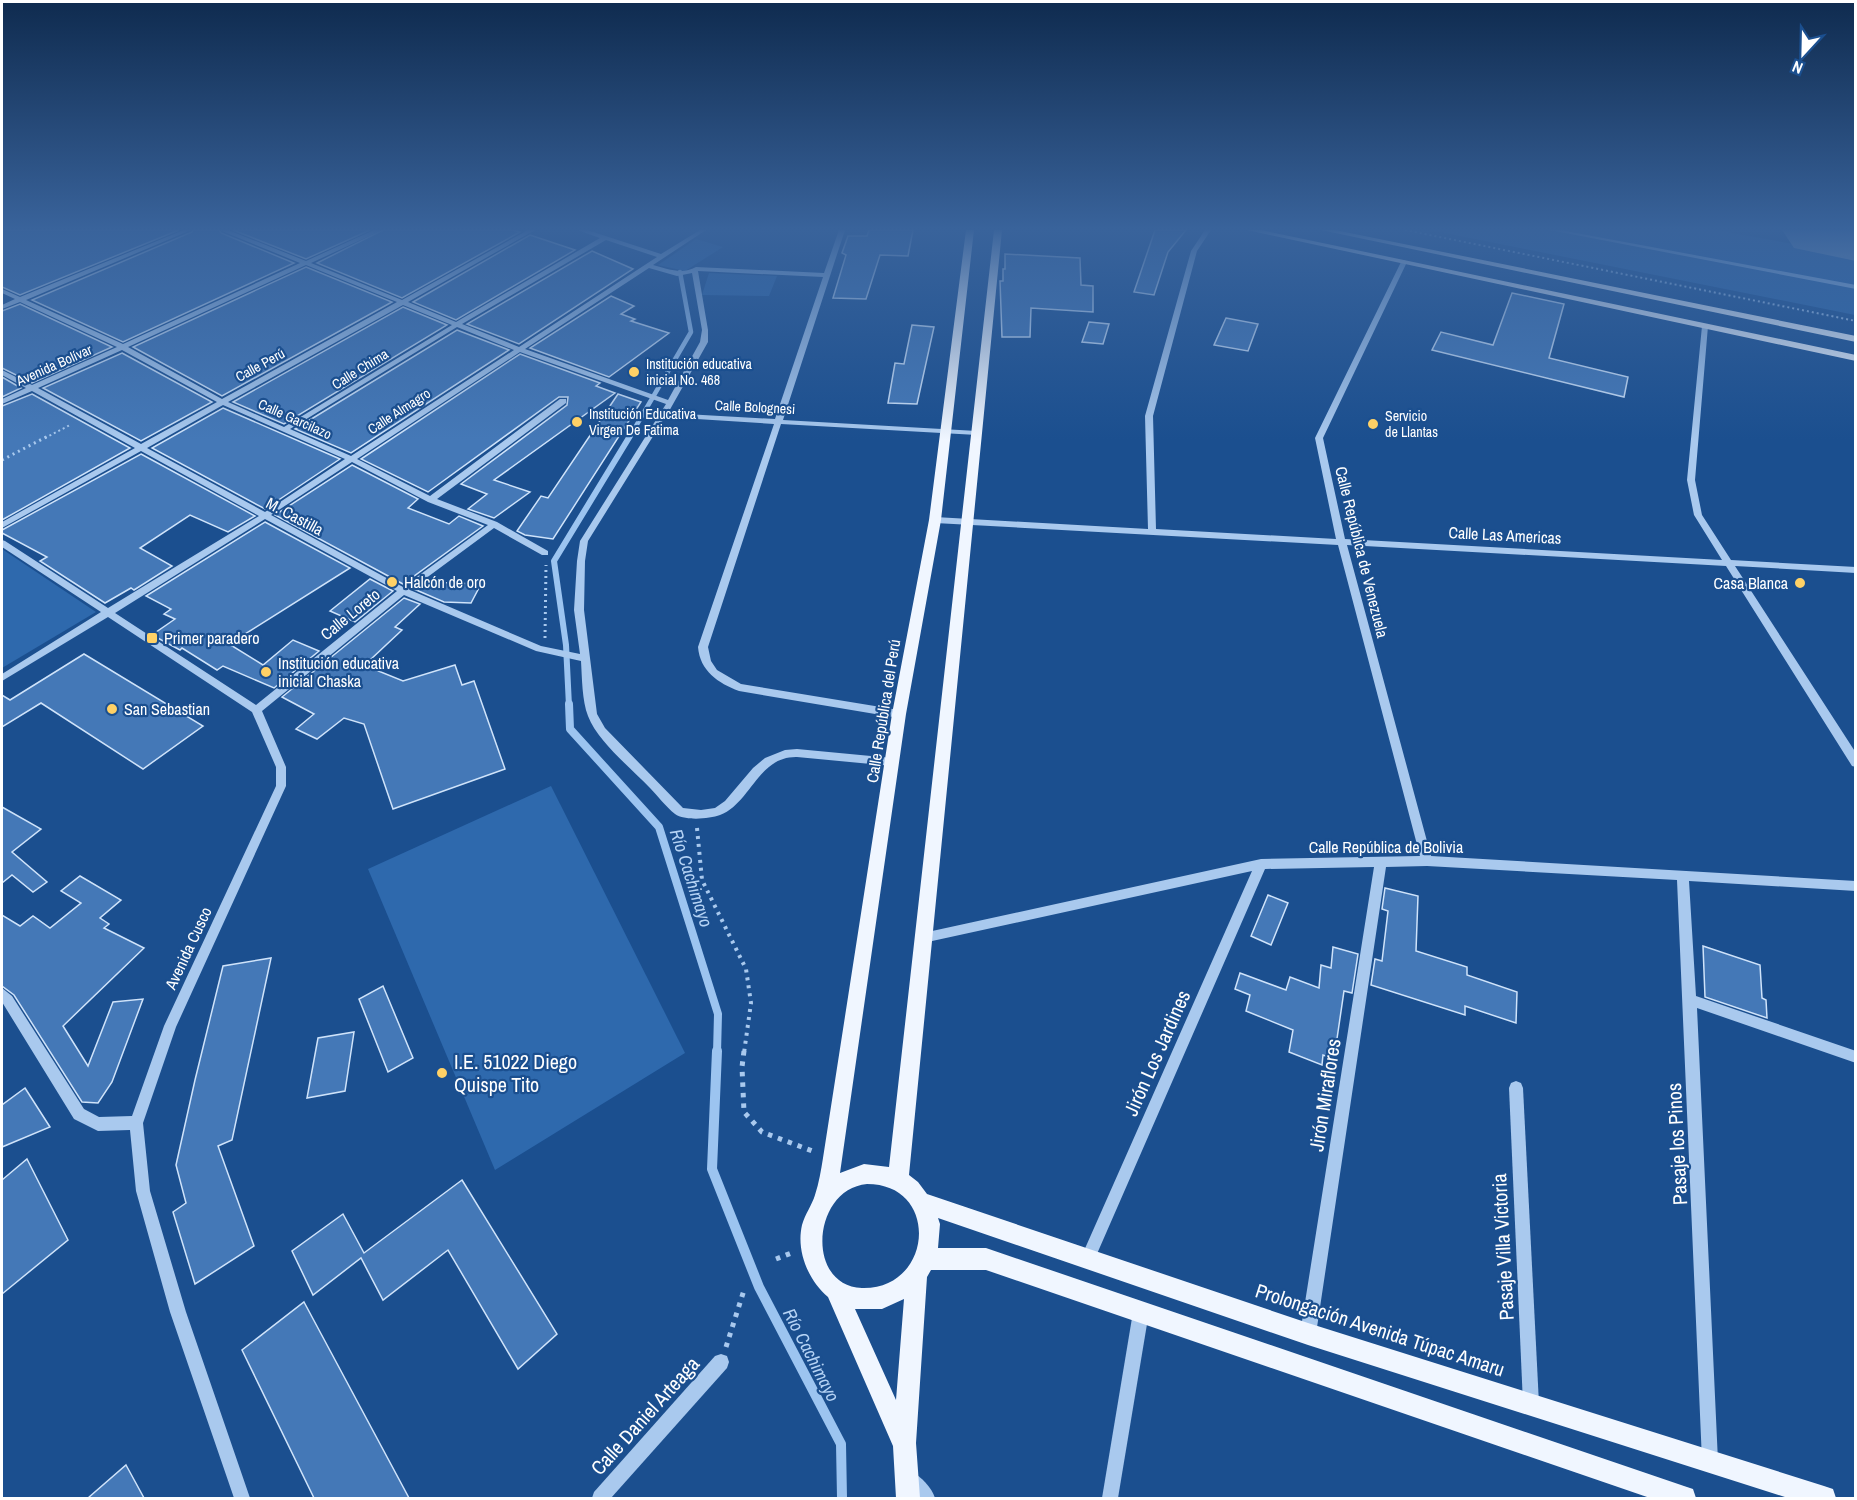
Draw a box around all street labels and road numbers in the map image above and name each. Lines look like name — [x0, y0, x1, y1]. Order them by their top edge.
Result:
street label: Avenida Bolívar — [12, 340, 95, 390]
street label: Calle Perú — [232, 344, 288, 386]
street label: Calle Chima — [328, 344, 392, 393]
street label: Calle Almagro — [364, 384, 434, 438]
street label: Calle Garcilazo — [255, 395, 335, 443]
street label: Calle Bolognesi — [714, 396, 796, 418]
street label: Calle República de Venezuela — [1330, 464, 1394, 641]
street label: M. Castilla — [262, 492, 328, 541]
street label: Calle Las Americas — [1448, 521, 1562, 549]
street label: Calle Loreto — [316, 583, 384, 645]
street label: Calle República del Perú — [861, 638, 905, 784]
street label: Calle República de Bolivia — [1309, 836, 1464, 858]
street label: Avenida Cusco — [159, 903, 217, 994]
street label: Jirón Los Jardines — [1117, 986, 1196, 1120]
street label: Jirón Miraflores — [1302, 1037, 1347, 1153]
street label: Pasaje los Pinos — [1660, 1082, 1693, 1206]
street label: Pasaje Villa Victoria — [1485, 1173, 1520, 1321]
street label: Prolongación Avenida Túpac Amaru — [1252, 1276, 1508, 1383]
street label: Calle Daniel Arteaga — [584, 1351, 705, 1481]

